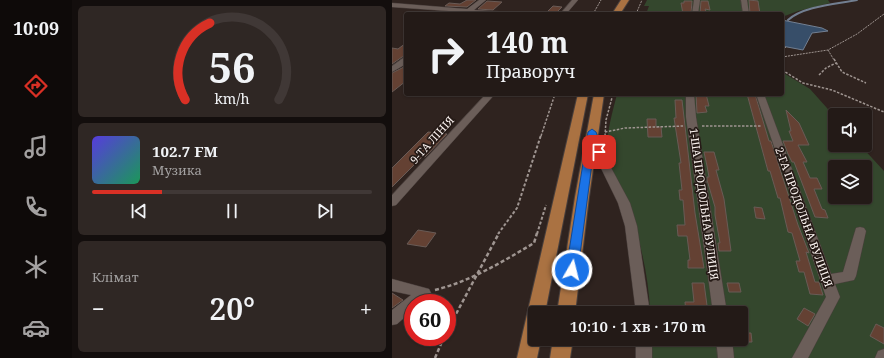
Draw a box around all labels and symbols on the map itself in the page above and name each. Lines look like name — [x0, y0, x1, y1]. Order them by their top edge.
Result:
street label: 9-ТА ЛІНІЯ — [406, 113, 457, 167]
street label: 1-ША ПРОДОЛЬНА ВУЛИЦЯ — [686, 127, 723, 281]
pin — [582, 135, 616, 169]
street label: 2-ГА ПРОДОЛЬНА ВУЛИЦЯ — [772, 145, 837, 289]
position arrow — [551, 249, 593, 291]
speed limit sign: 60 — [404, 294, 456, 346]

